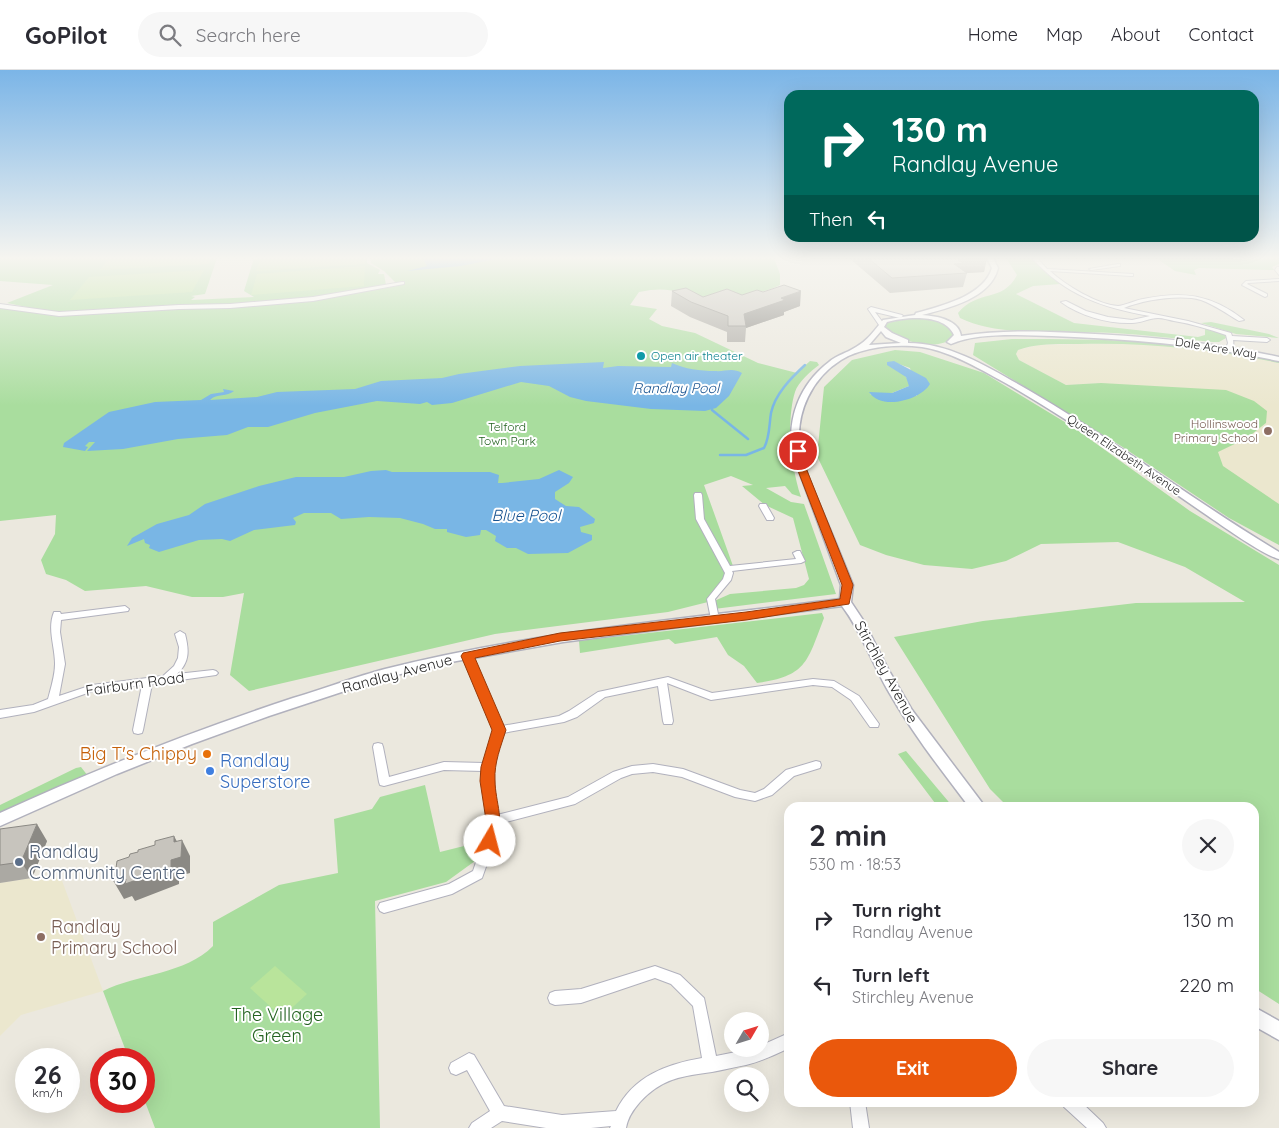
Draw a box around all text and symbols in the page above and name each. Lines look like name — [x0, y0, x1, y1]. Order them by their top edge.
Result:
search box — [138, 12, 488, 57]
text: GoPilot — [25, 20, 108, 50]
icon: search — [156, 21, 184, 49]
text: Search here — [196, 23, 301, 47]
text: Home — [968, 23, 1018, 46]
text: Map — [1046, 23, 1083, 46]
text: About — [1111, 23, 1161, 46]
text: Contact — [1189, 23, 1254, 46]
text: 130 m — [892, 107, 988, 151]
icon: right — [809, 110, 874, 175]
text: Randlay Avenue — [892, 150, 1058, 178]
icon: left — [863, 205, 891, 233]
text: Then — [809, 207, 853, 231]
street label: Dale Acre Way — [1174, 334, 1258, 361]
place label: Open air theater — [651, 348, 743, 363]
marker: Open air theater — [635, 350, 647, 362]
water label: Randlay Pool — [633, 379, 721, 397]
street label: Queen Elizabeth Avenue — [1064, 411, 1184, 498]
place label: Hollinswood Primary School — [1174, 416, 1258, 445]
park label: Telford Town Park — [478, 419, 536, 448]
marker: Hollinswood Primary School — [1262, 425, 1274, 437]
pin — [777, 430, 819, 472]
icon: arrive — [784, 437, 812, 465]
water label: Blue Pool — [492, 505, 563, 525]
street label: Stirchley Avenue — [850, 617, 922, 726]
street label: Randlay Avenue — [340, 650, 454, 697]
street label: Fairburn Road — [84, 667, 186, 700]
place label: Big T's Chippy — [80, 742, 197, 765]
marker: Big T's Chippy — [201, 748, 213, 760]
place label: Randlay Superstore — [220, 749, 310, 793]
marker: Randlay Superstore — [204, 765, 216, 777]
position arrow — [463, 814, 515, 866]
text: 2 min — [809, 816, 887, 854]
button: close — [1182, 819, 1234, 871]
place label: Randlay Community Centre — [29, 840, 185, 884]
text: 530 m · 18:53 — [809, 854, 901, 874]
marker: Randlay Community Centre — [13, 856, 25, 868]
text: Turn right — [852, 898, 941, 922]
icon: right — [809, 906, 837, 934]
text: 130 m — [1183, 908, 1234, 932]
place label: Randlay Primary School — [51, 915, 177, 959]
text: Randlay Avenue — [852, 922, 973, 942]
marker: Randlay Primary School — [35, 931, 47, 943]
text: Turn left — [852, 963, 930, 987]
icon: left — [809, 971, 837, 999]
text: 220 m — [1179, 973, 1234, 997]
text: Stirchley Avenue — [852, 987, 974, 1007]
park label: The Village Green — [231, 1003, 323, 1047]
north arrow — [724, 1012, 769, 1058]
map controls — [724, 1012, 769, 1112]
button: Exit — [809, 1039, 1017, 1097]
button: Share — [1027, 1039, 1234, 1097]
speed limit sign: 30 — [90, 1048, 155, 1113]
text: 26 — [33, 1059, 62, 1090]
button: search — [724, 1067, 769, 1112]
text: km/h — [32, 1085, 63, 1100]

